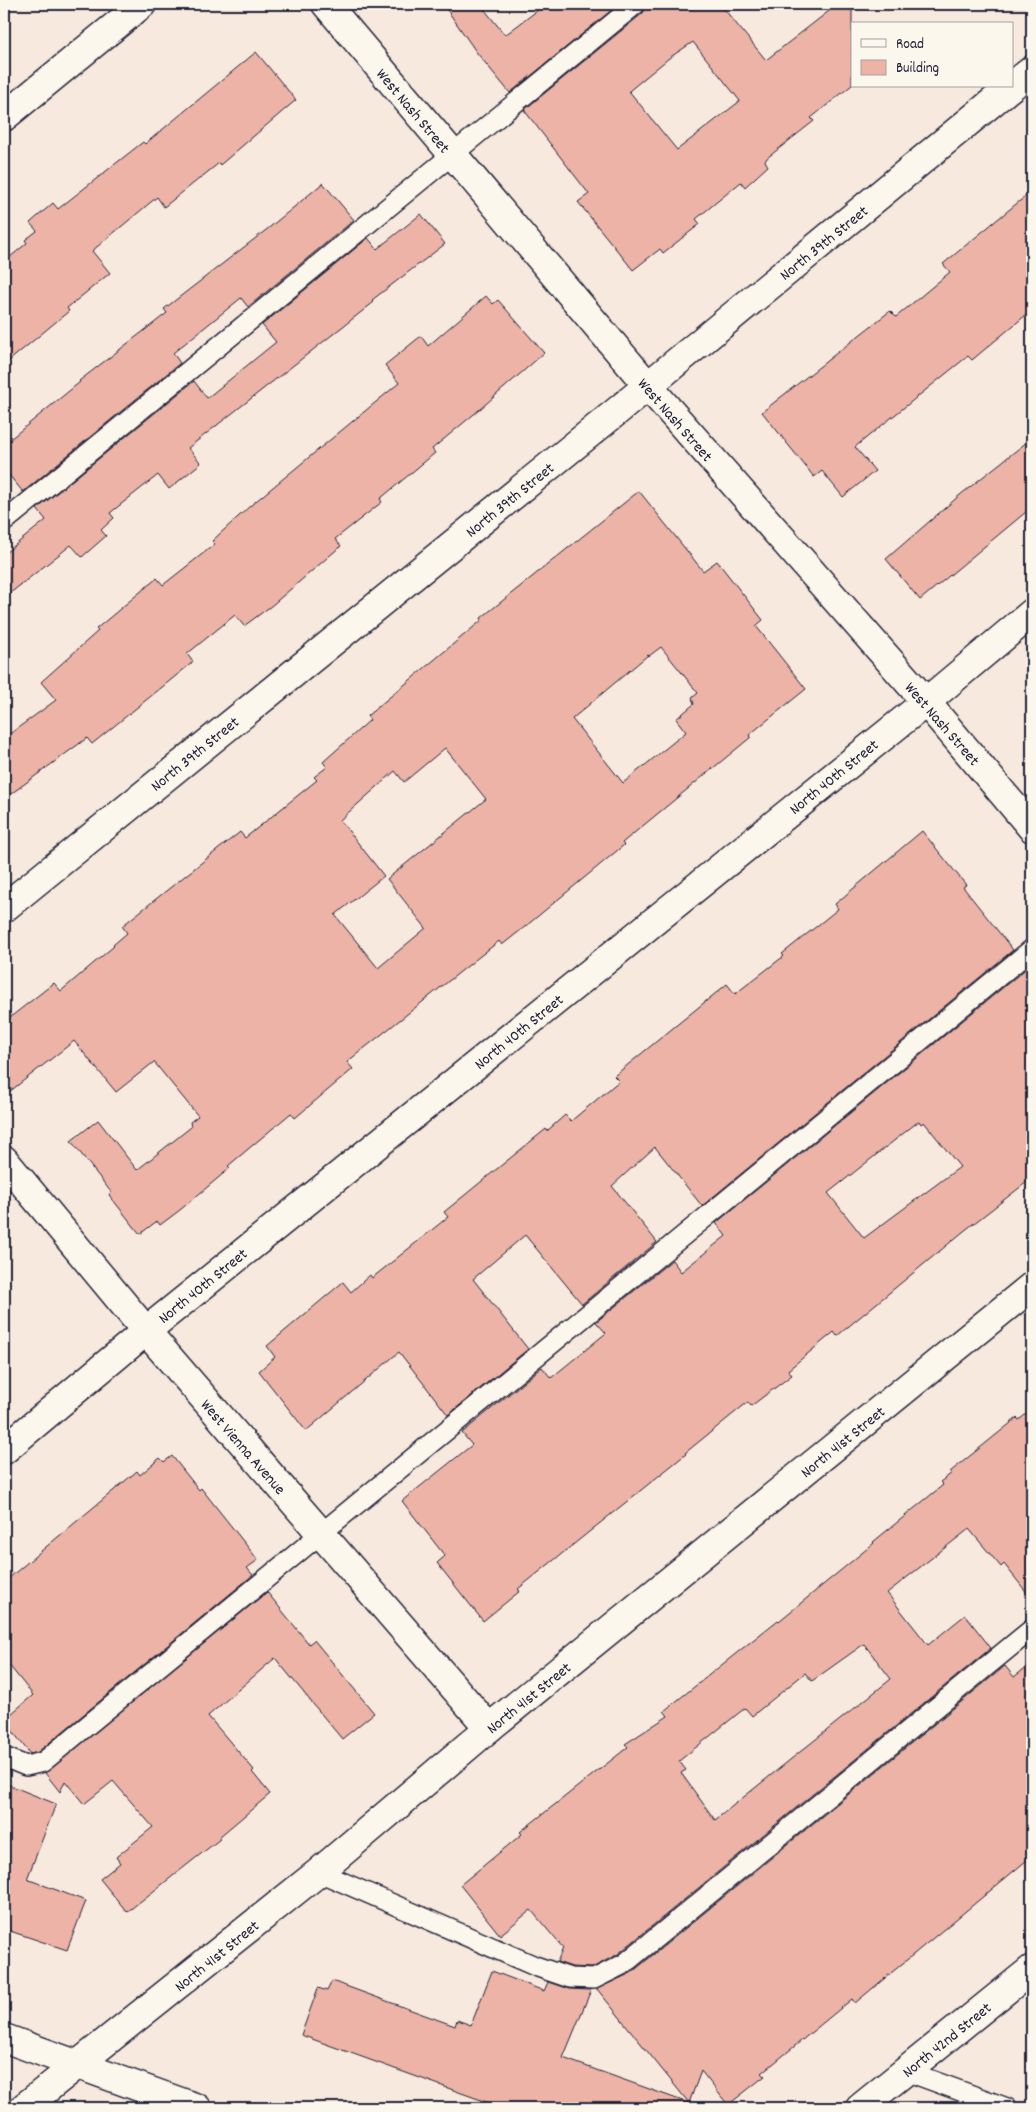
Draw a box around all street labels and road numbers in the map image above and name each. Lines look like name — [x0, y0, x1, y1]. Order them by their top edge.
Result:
street label: West Nash Street — [370, 64, 455, 159]
street label: North 39th Street — [775, 201, 874, 287]
street label: West Nash Street — [631, 374, 717, 468]
street label: North 39th Street — [461, 458, 560, 544]
street label: West Nash Street — [898, 678, 984, 772]
street label: North 39th Street — [146, 712, 245, 798]
street label: North 40th Street — [785, 735, 884, 821]
street label: North 40th Street — [470, 990, 569, 1076]
street label: North 40th Street — [154, 1244, 253, 1330]
street label: West Vienna Avenue — [194, 1395, 290, 1500]
street label: North 41st Street — [796, 1401, 891, 1484]
street label: North 41st Street — [482, 1657, 577, 1740]
street label: North 41st Street — [170, 1915, 265, 1998]
street label: North 42nd Street — [898, 1998, 997, 2084]

